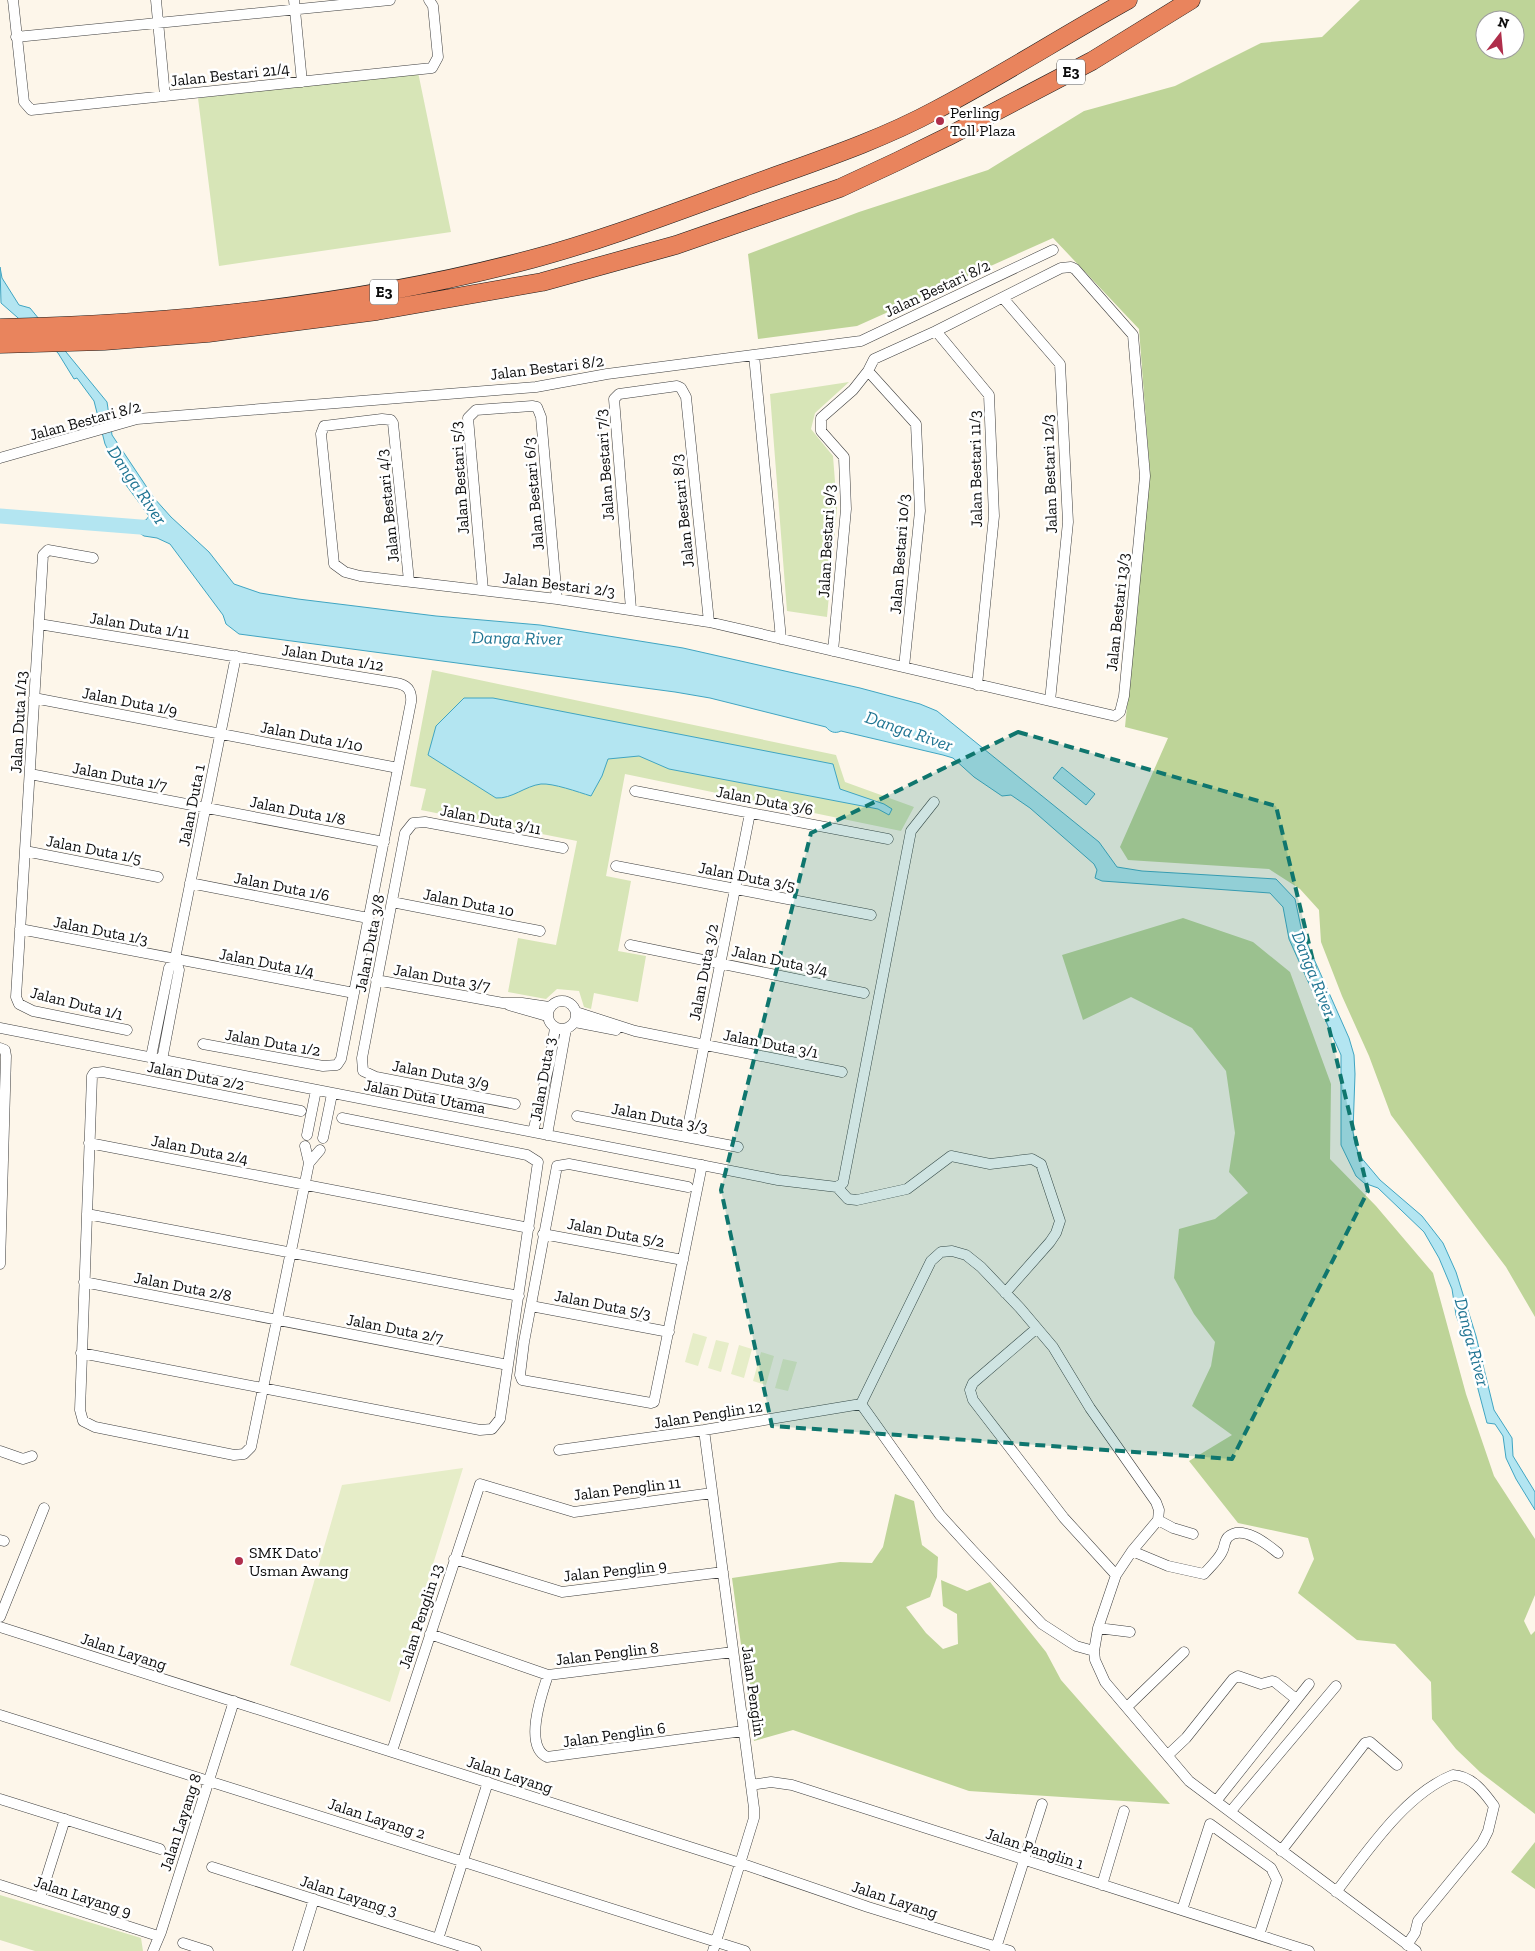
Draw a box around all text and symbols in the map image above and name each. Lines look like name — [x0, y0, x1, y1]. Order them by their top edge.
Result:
north arrow — [1475, 10, 1525, 60]
text: N — [1496, 13, 1511, 33]
street label: Jalan Bestari 21/4 — [170, 59, 291, 90]
road number: E3 — [1057, 60, 1085, 84]
place label: Perling Toll Plaza — [950, 103, 1016, 140]
marker: Perling Toll Plaza — [934, 115, 946, 127]
street label: Jalan Bestari 8/2 — [881, 256, 993, 321]
road number: E3 — [370, 280, 398, 304]
street label: Jalan Bestari 8/2 — [489, 351, 605, 384]
street label: Jalan Bestari 8/2 — [28, 397, 143, 444]
street label: Jalan Bestari 7/3 — [591, 408, 618, 522]
street label: Jalan Bestari 11/3 — [965, 410, 986, 528]
street label: Jalan Bestari 12/3 — [1038, 414, 1061, 534]
street label: Jalan Bestari 5/3 — [446, 421, 473, 535]
street label: Jalan Bestari 6/3 — [519, 436, 548, 551]
water label: Danga River — [102, 441, 172, 529]
street label: Jalan Bestari 4/3 — [372, 448, 403, 564]
street label: Jalan Bestari 8/3 — [667, 453, 698, 568]
street label: Jalan Bestari 9/3 — [814, 484, 839, 598]
street label: Jalan Bestari 10/3 — [886, 493, 913, 615]
street label: Jalan Bestari 13/3 — [1102, 552, 1133, 672]
street label: Jalan Bestari 2/3 — [502, 568, 617, 601]
street label: Jalan Duta 1/11 — [89, 608, 191, 643]
water label: Danga River — [471, 626, 563, 650]
street label: Jalan Duta 1/12 — [281, 640, 385, 675]
street label: Jalan Duta 1/13 — [6, 670, 31, 774]
street label: Jalan Duta 1/9 — [81, 683, 179, 720]
water label: Danga River — [862, 706, 956, 756]
street label: Jalan Duta 1/10 — [259, 717, 365, 756]
street label: Jalan Duta 1/7 — [71, 758, 169, 795]
street label: Jalan Duta 1 — [174, 762, 209, 848]
street label: Jalan Duta 3/6 — [715, 782, 815, 819]
street label: Jalan Duta 1/8 — [248, 792, 347, 829]
street label: Jalan Duta 3/11 — [439, 800, 543, 839]
street label: Jalan Duta 1/5 — [45, 831, 143, 868]
street label: Jalan Duta 3/5 — [697, 858, 797, 895]
street label: Jalan Duta 1/6 — [233, 868, 331, 905]
street label: Jalan Duta 10 — [422, 884, 516, 921]
street label: Jalan Duta 3/8 — [351, 893, 388, 993]
street label: Jalan Duta 1/3 — [52, 912, 150, 949]
street label: Jalan Duta 3/2 — [685, 922, 722, 1022]
water label: Danga River — [1287, 928, 1342, 1021]
street label: Jalan Duta 3/4 — [730, 941, 830, 980]
street label: Jalan Duta 1/4 — [218, 944, 316, 981]
street label: Jalan Duta 3/7 — [392, 960, 492, 995]
street label: Jalan Duta 1/1 — [29, 983, 125, 1024]
street label: Jalan Duta 1/2 — [224, 1025, 322, 1060]
street label: Jalan Duta 3/1 — [722, 1025, 820, 1062]
street label: Jalan Duta 3 — [526, 1036, 559, 1122]
street label: Jalan Duta 3/9 — [391, 1056, 491, 1093]
street label: Jalan Duta 2/2 — [146, 1057, 246, 1094]
street label: Jalan Duta Utama — [362, 1075, 488, 1118]
street label: Jalan Duta 3/3 — [610, 1099, 710, 1136]
street label: Jalan Duta 2/4 — [150, 1131, 250, 1168]
street label: Jalan Duta 5/2 — [566, 1214, 666, 1251]
street label: Jalan Duta 2/8 — [132, 1268, 233, 1305]
street label: Jalan Duta 5/3 — [553, 1286, 653, 1323]
water label: Danga River — [1450, 1295, 1495, 1390]
street label: Jalan Duta 2/7 — [345, 1310, 445, 1347]
street label: Jalan Penglin 12 — [652, 1397, 764, 1432]
street label: Jalan Penglin 11 — [573, 1473, 682, 1504]
place label: SMK Dato' Usman Awang — [249, 1543, 349, 1580]
marker: SMK Dato' Usman Awang — [233, 1555, 245, 1567]
street label: Jalan Penglin 9 — [562, 1556, 668, 1585]
street label: Jalan Penglin 13 — [395, 1561, 446, 1671]
street label: Jalan Layang — [78, 1629, 169, 1674]
street label: Jalan Penglin 8 — [554, 1638, 660, 1669]
street label: Jalan Penglin — [738, 1644, 769, 1739]
street label: Jalan Penglin 6 — [561, 1718, 667, 1751]
street label: Jalan Layang — [464, 1752, 555, 1797]
street label: Jalan Layang 8 — [156, 1771, 205, 1873]
street label: Jalan Layang 2 — [326, 1794, 428, 1843]
street label: Jalan Panglin 1 — [983, 1824, 1086, 1873]
street label: Jalan Layang 3 — [298, 1871, 400, 1920]
street label: Jalan Layang 9 — [32, 1872, 134, 1921]
street label: Jalan Layang — [849, 1877, 940, 1922]

